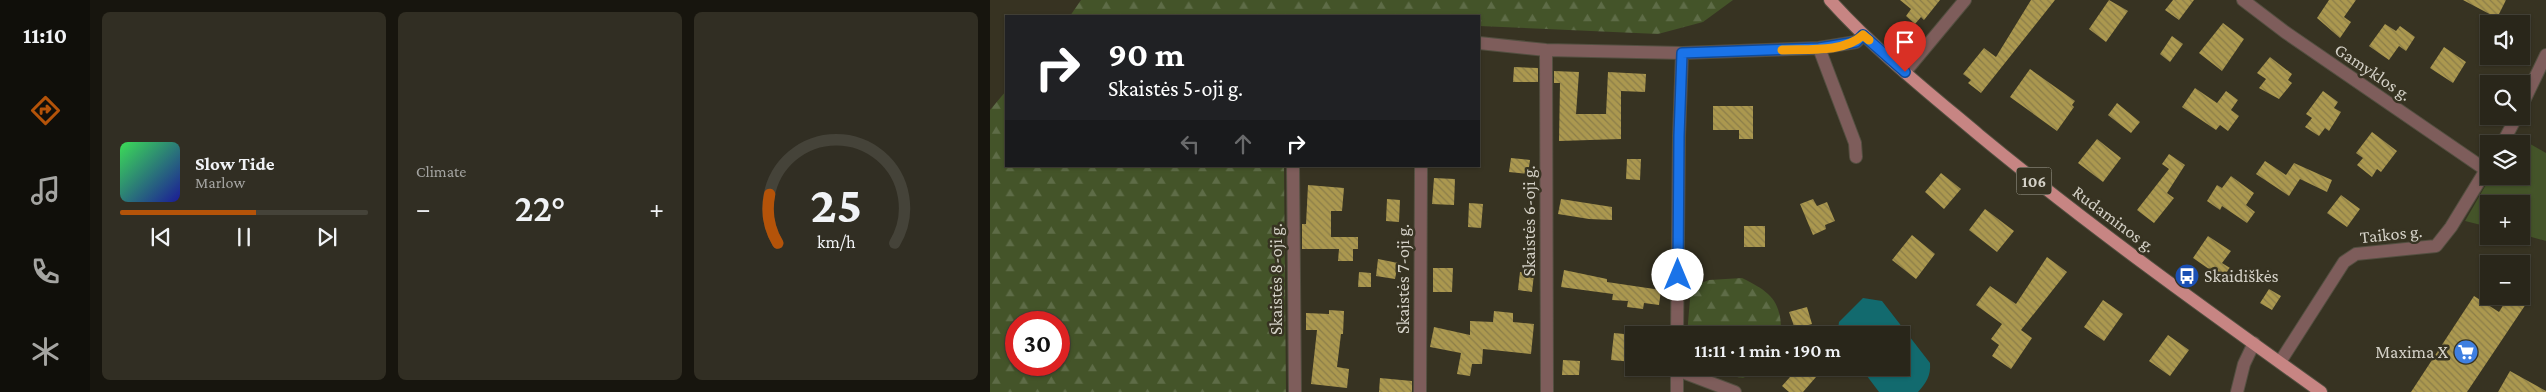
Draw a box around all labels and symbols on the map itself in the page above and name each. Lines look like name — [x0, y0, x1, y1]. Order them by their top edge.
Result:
pin — [1884, 21, 1926, 72]
street label: Gamyklos g. — [2331, 39, 2415, 105]
street label: Skaistės 6-oji g. — [1519, 165, 1540, 277]
road number: 106 — [2016, 168, 2052, 195]
street label: Rudaminos g. — [2069, 182, 2159, 256]
street label: Taikos g. — [2359, 221, 2423, 247]
street label: Skaistės 8-oji g. — [1266, 223, 1287, 335]
street label: Skaistės 7-oji g. — [1393, 224, 1414, 334]
position arrow — [1651, 248, 1703, 300]
bus stop icon: Skaidiškės — [2174, 263, 2200, 289]
place label: Skaidiškės — [2204, 266, 2279, 286]
speed limit sign: 30 — [1005, 311, 1070, 376]
supermarket icon: Maxima X — [2453, 339, 2479, 365]
place label: Maxima X — [2375, 342, 2449, 362]

